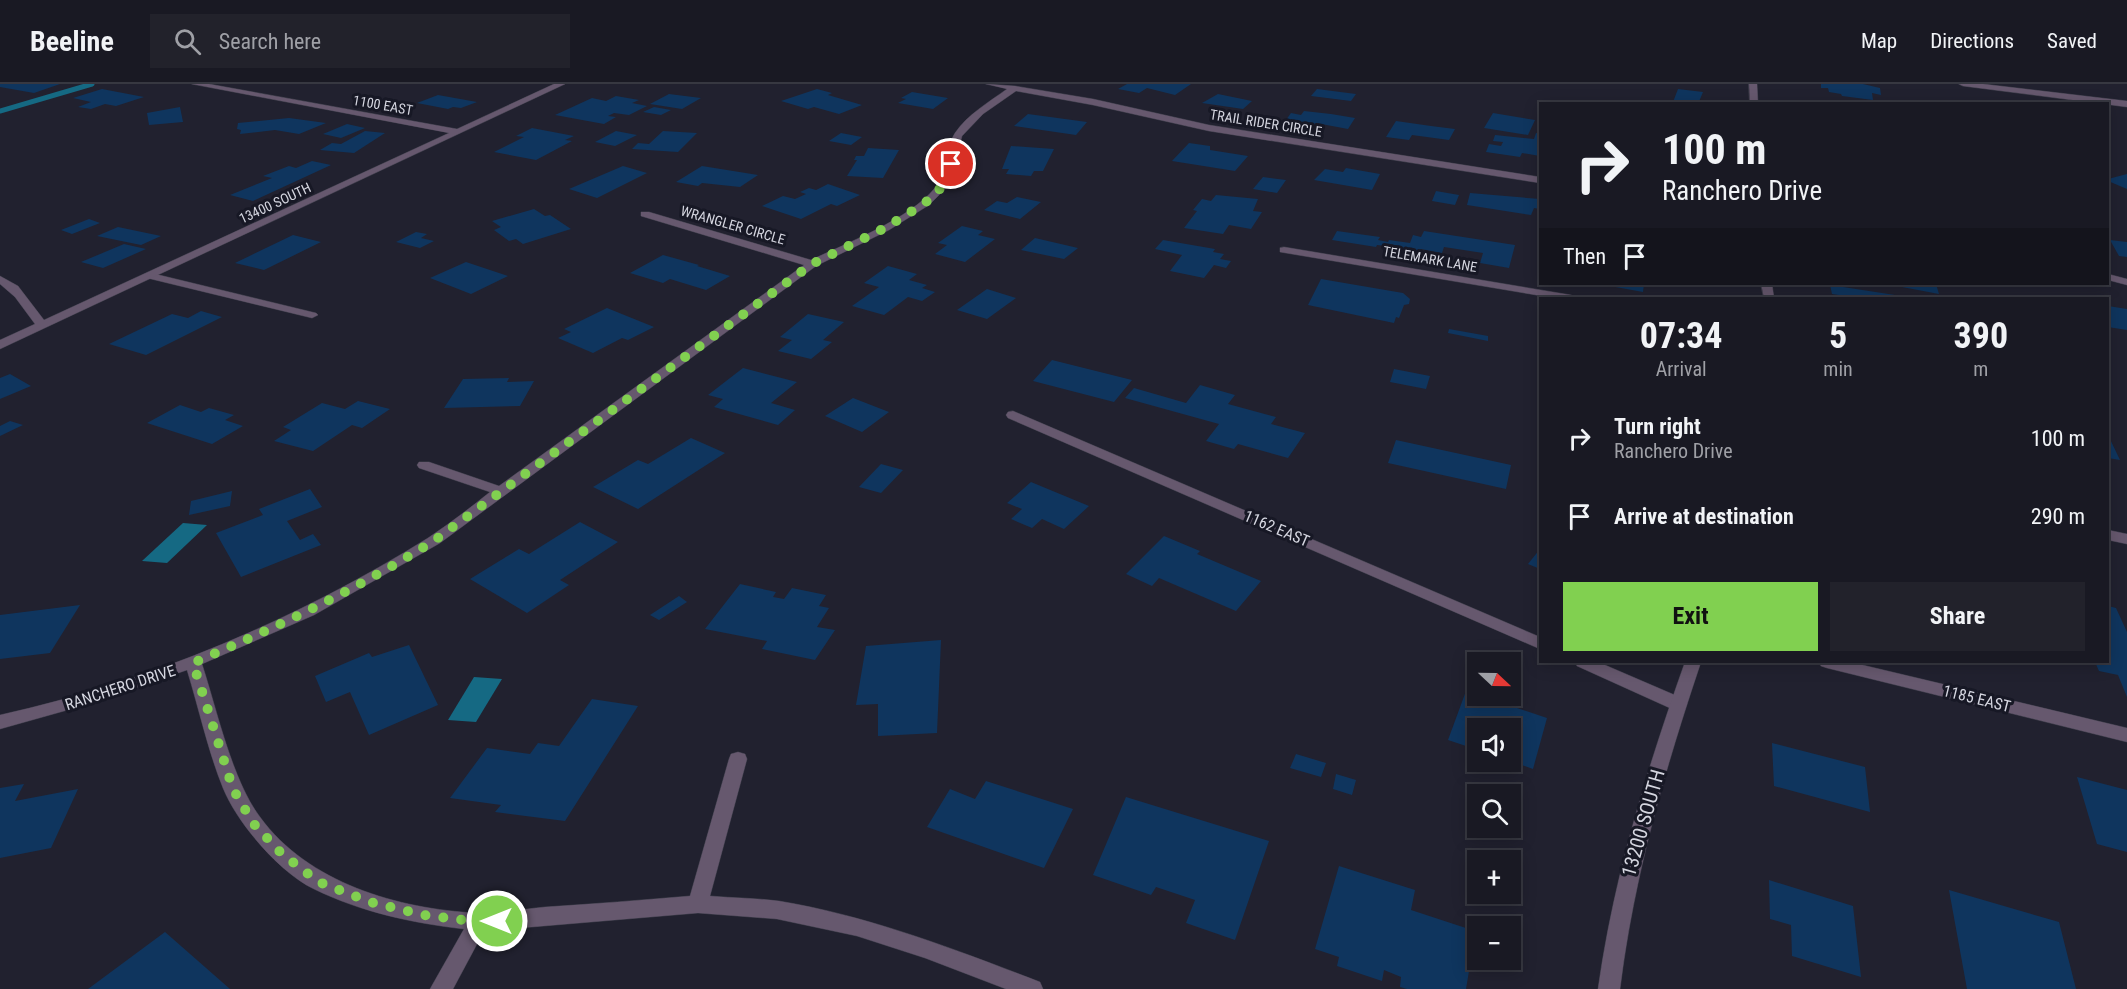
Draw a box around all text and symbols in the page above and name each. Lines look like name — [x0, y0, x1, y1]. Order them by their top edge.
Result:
search box — [150, 14, 570, 68]
text: Beeline — [30, 25, 114, 58]
icon: search — [171, 25, 204, 58]
text: Search here — [219, 29, 321, 54]
text: Map — [1861, 29, 1897, 53]
text: Directions — [1930, 29, 2014, 53]
text: Saved — [2047, 29, 2097, 53]
street label: 1100 EAST — [352, 92, 414, 118]
street label: TRAIL RIDER CIRCLE — [1209, 106, 1323, 140]
text: 100 m — [1662, 125, 1767, 174]
icon: right — [1563, 126, 1641, 204]
pin — [925, 138, 976, 189]
icon: arrive — [934, 147, 967, 180]
text: Ranchero Drive — [1662, 175, 1822, 207]
street label: 13400 SOUTH — [237, 179, 313, 227]
street label: WRANGLER CIRCLE — [679, 202, 787, 248]
icon: arrive — [1618, 240, 1651, 273]
street label: TELEMARK LANE — [1382, 243, 1478, 275]
text: Then — [1563, 244, 1606, 269]
text: 07:34 — [1640, 315, 1722, 357]
text: 5 — [1829, 315, 1847, 357]
text: 390 — [1954, 315, 2008, 357]
text: Arrival — [1656, 357, 1707, 381]
text: min — [1823, 357, 1853, 381]
text: m — [1973, 357, 1988, 381]
text: Turn right — [1614, 414, 1701, 439]
icon: right — [1563, 422, 1596, 455]
text: 100 m — [2031, 426, 2085, 451]
text: Ranchero Drive — [1614, 439, 1733, 463]
icon: arrive — [1563, 500, 1596, 533]
text: Arrive at destination — [1614, 504, 1794, 529]
text: 290 m — [2031, 504, 2085, 529]
street label: 1162 EAST — [1241, 506, 1312, 551]
button: Exit — [1563, 582, 1818, 651]
button: Share — [1830, 582, 2085, 651]
north arrow — [1467, 652, 1521, 706]
map controls — [1467, 652, 1521, 970]
street label: RANCHERO DRIVE — [63, 661, 178, 714]
street label: 1185 EAST — [1941, 681, 2013, 716]
button: sound — [1467, 718, 1521, 772]
street label: 13200 SOUTH — [1616, 767, 1670, 879]
button: search — [1467, 784, 1521, 838]
button: + — [1467, 850, 1521, 904]
position arrow — [465, 889, 529, 953]
button: − — [1467, 916, 1521, 970]

